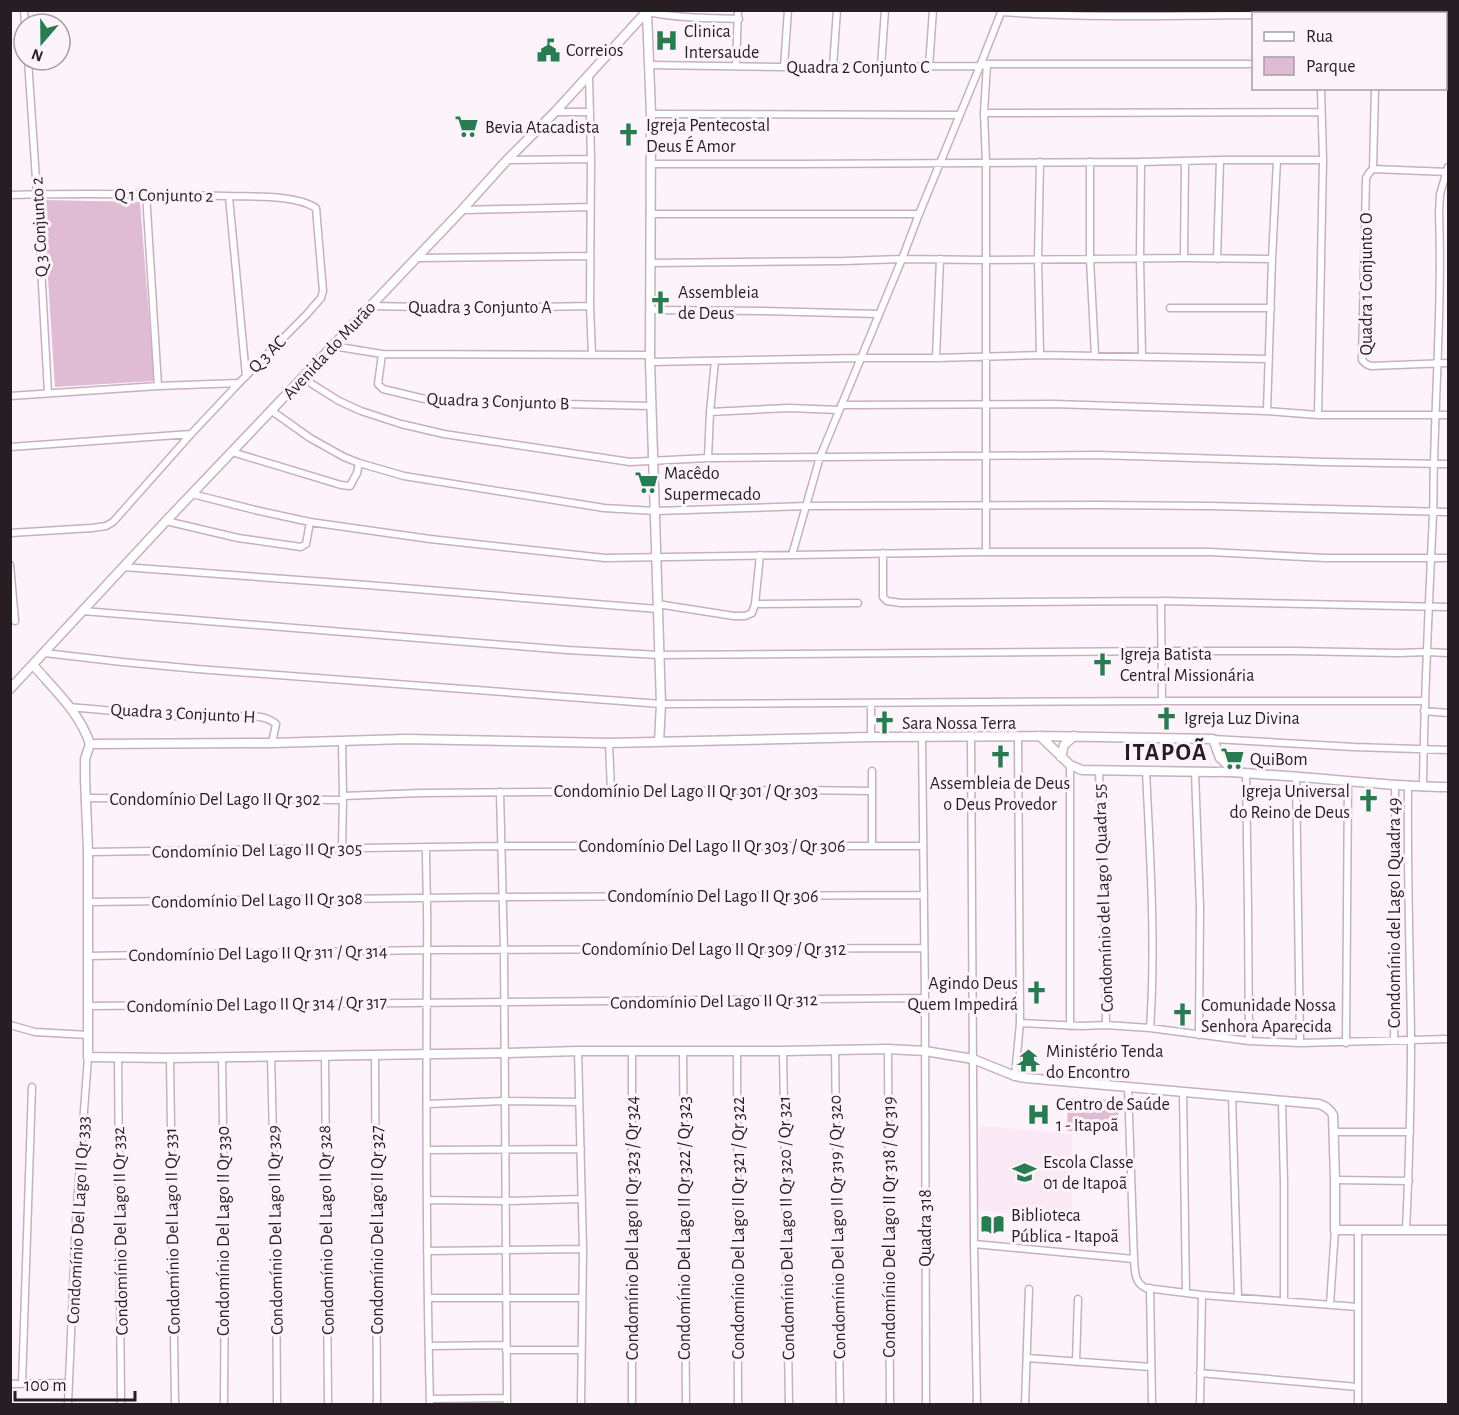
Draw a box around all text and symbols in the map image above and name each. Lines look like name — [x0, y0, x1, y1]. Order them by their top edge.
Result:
north arrow — [12, 12, 72, 72]
legend — [1252, 12, 1447, 90]
place label: Clinica Intersaude — [684, 23, 759, 62]
hospital icon: Clinica Intersaude — [653, 28, 679, 54]
text: Rua — [1306, 28, 1333, 46]
public building icon: Correios — [535, 37, 561, 63]
place label: Correios — [566, 42, 623, 60]
text: N — [29, 46, 45, 65]
text: Parque — [1306, 58, 1355, 76]
street label: Quadra 2 Conjunto C — [786, 59, 930, 77]
supermarket icon: Bevia Atacadista — [454, 114, 480, 140]
place label: Igreja Pentecostal Deus É Amor — [646, 117, 770, 156]
place label: Bevia Atacadista — [485, 119, 600, 137]
church icon: Igreja Pentecostal Deus É Amor — [615, 122, 641, 148]
street label: Q 3 Conjunto 2 — [28, 176, 52, 278]
street label: Q 1 Conjunto 2 — [114, 186, 214, 206]
street label: Quadra 1 Conjunto O — [1358, 212, 1376, 356]
place label: Assembleia de Deus — [678, 284, 759, 323]
church icon: Assembleia de Deus — [647, 289, 673, 315]
street label: Avenida do Murão — [280, 298, 380, 403]
street label: Quadra 3 Conjunto A — [408, 299, 552, 317]
street label: Q 3 AC — [246, 333, 290, 377]
street label: Quadra 3 Conjunto B — [426, 391, 570, 413]
place label: Macêdo Supermecado — [664, 465, 761, 504]
supermarket icon: Macêdo Supermecado — [633, 470, 659, 496]
place label: Igreja Batista Central Missionária — [1120, 646, 1255, 685]
church icon: Igreja Batista Central Missionária — [1089, 651, 1115, 677]
street label: Quadra 3 Conjunto H — [110, 701, 256, 727]
church icon: Igreja Luz Divina — [1153, 705, 1179, 731]
church icon: Sara Nossa Terra — [871, 710, 897, 736]
place label: Igreja Luz Divina — [1184, 710, 1300, 728]
place label: Sara Nossa Terra — [902, 715, 1016, 733]
district label: ITAPOÃ — [1124, 737, 1208, 765]
church icon: Assembleia de Deus o Deus Provedor — [987, 744, 1013, 770]
supermarket icon: QuiBom — [1219, 746, 1245, 772]
place label: QuiBom — [1250, 751, 1308, 769]
place label: Assembleia de Deus o Deus Provedor — [930, 775, 1070, 814]
street label: Condomínio Del Lago II Qr 301 / Qr 303 — [554, 783, 818, 801]
street label: Condomínio del Lago I Quadra 55 — [1091, 783, 1117, 1013]
place label: Igreja Universal do Reino de Deus — [1229, 783, 1350, 822]
church icon: Igreja Universal do Reino de Deus — [1355, 788, 1381, 814]
street label: Condomínio Del Lago II Qr 302 — [110, 791, 320, 809]
street label: Condomínio del Lago I Quadra 49 — [1386, 798, 1404, 1028]
street label: Condomínio Del Lago II Qr 303 / Qr 306 — [579, 838, 845, 856]
street label: Condomínio Del Lago II Qr 305 — [152, 840, 362, 862]
street label: Condomínio Del Lago II Qr 306 — [607, 888, 819, 906]
street label: Condomínio Del Lago II Qr 308 — [151, 890, 363, 912]
street label: Condomínio Del Lago II Qr 309 / Qr 312 — [582, 941, 846, 959]
street label: Condomínio Del Lago II Qr 311 / Qr 314 — [128, 943, 388, 965]
place label: Agindo Deus Quem Impedirá — [908, 975, 1018, 1014]
church icon: Agindo Deus Quem Impedirá — [1023, 980, 1049, 1006]
street label: Condomínio Del Lago II Qr 312 — [610, 991, 818, 1013]
street label: Condomínio Del Lago II Qr 314 / Qr 317 — [127, 994, 387, 1016]
place label: Comunidade Nossa Senhora Aparecida — [1201, 997, 1336, 1036]
church icon: Comunidade Nossa Senhora Aparecida — [1170, 1002, 1196, 1028]
place label: Ministério Tenda do Encontro — [1046, 1043, 1164, 1082]
temple icon: Ministério Tenda do Encontro — [1015, 1048, 1041, 1074]
street label: Condomínio Del Lago II Qr 323 / Qr 324 — [624, 1095, 642, 1360]
street label: Condomínio Del Lago II Qr 319 / Qr 320 — [827, 1095, 849, 1359]
street label: Condomínio Del Lago II Qr 322 / Qr 323 — [676, 1096, 694, 1360]
street label: Condomínio Del Lago II Qr 320 / Qr 321 — [776, 1096, 798, 1360]
street label: Condomínio Del Lago II Qr 318 / Qr 319 — [881, 1096, 899, 1358]
place label: Centro de Saúde 1 - Itapoã — [1056, 1096, 1170, 1135]
street label: Condomínio Del Lago II Qr 321 / Qr 322 — [730, 1097, 748, 1359]
hospital icon: Centro de Saúde 1 - Itapoã — [1025, 1101, 1051, 1127]
street label: Condomínio Del Lago II Qr 333 — [65, 1116, 93, 1324]
street label: Condomínio Del Lago II Qr 329 — [265, 1125, 287, 1335]
street label: Condomínio Del Lago II Qr 328 — [316, 1125, 338, 1335]
street label: Condomínio Del Lago II Qr 332 — [110, 1126, 132, 1336]
street label: Condomínio Del Lago II Qr 330 — [215, 1126, 233, 1336]
street label: Condomínio Del Lago II Qr 327 — [369, 1126, 387, 1334]
street label: Condomínio Del Lago II Qr 331 — [162, 1127, 184, 1335]
place label: Escola Classe 01 de Itapoã — [1043, 1154, 1134, 1193]
school or university icon: Escola Classe 01 de Itapoã — [1012, 1159, 1038, 1185]
street label: Quadra 318 — [917, 1189, 935, 1267]
place label: Biblioteca Pública - Itapoã — [1011, 1207, 1119, 1246]
library icon: Biblioteca Pública - Itapoã — [980, 1212, 1006, 1238]
scale bar — [15, 1364, 135, 1402]
text: 100 m — [24, 1377, 67, 1395]

